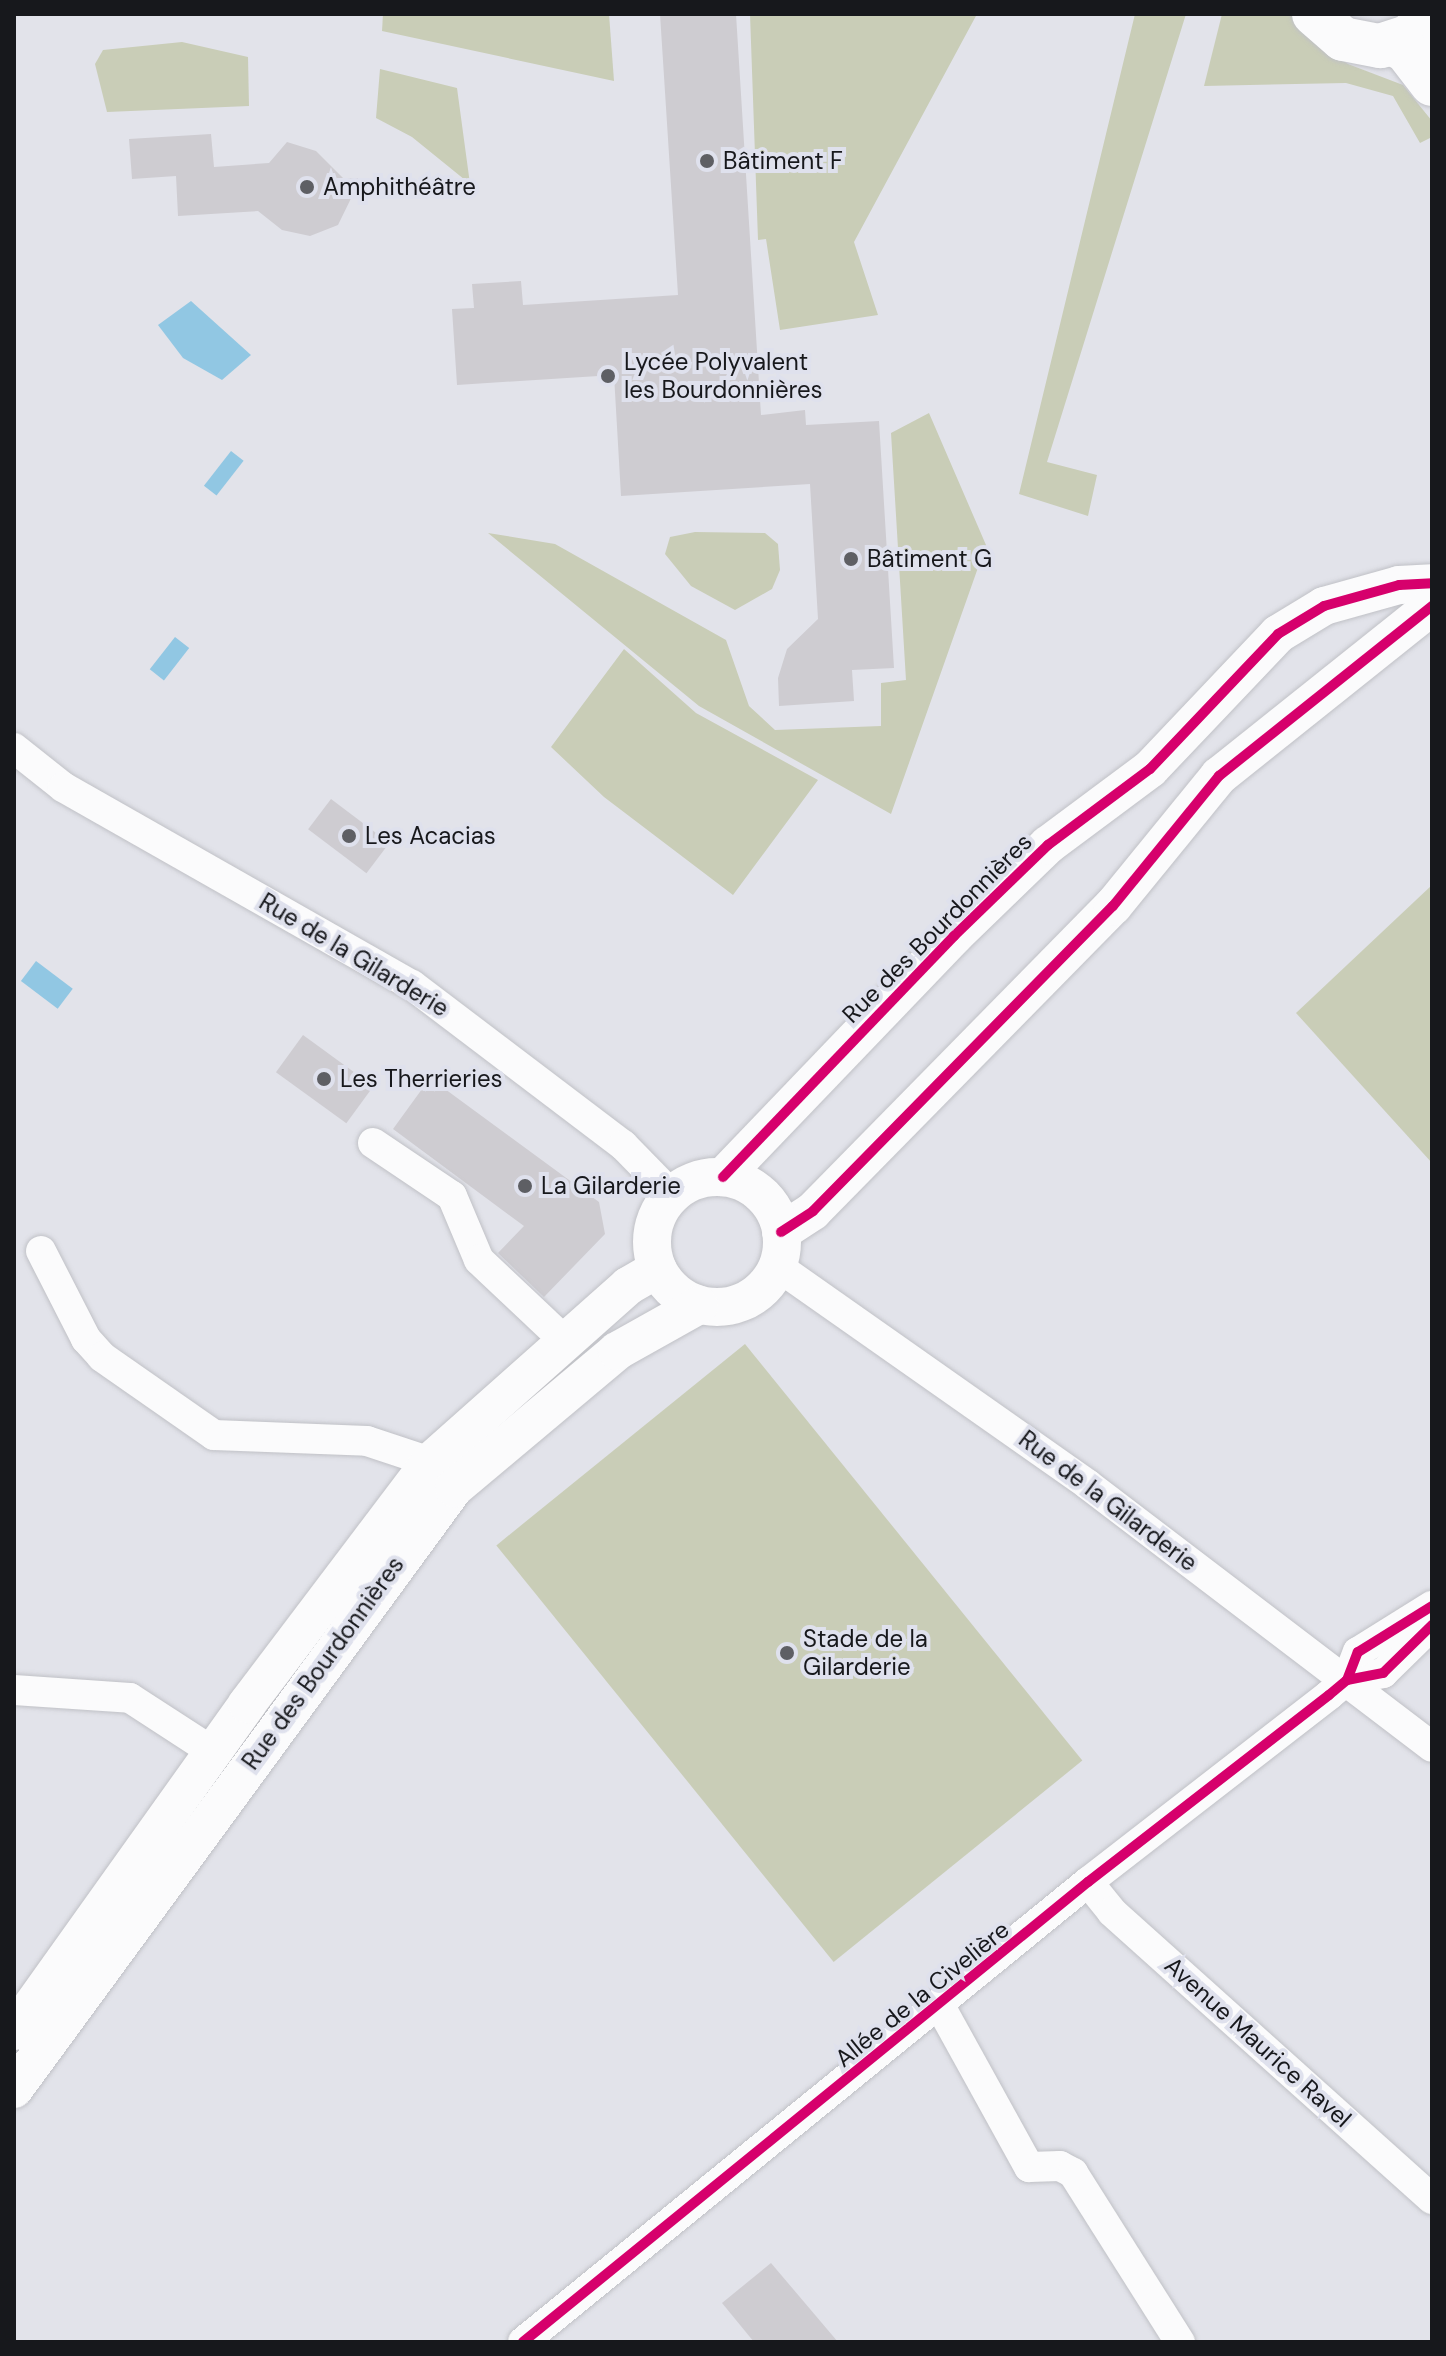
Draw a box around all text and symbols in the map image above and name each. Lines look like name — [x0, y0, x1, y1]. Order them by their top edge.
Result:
place label: Bâtiment F — [723, 147, 843, 175]
marker: Bâtiment F — [698, 152, 716, 170]
place label: Amphithéâtre — [323, 173, 476, 201]
marker: Amphithéâtre — [298, 178, 316, 196]
place label: Lycée Polyvalent les Bourdonnières — [624, 348, 823, 404]
marker: Lycée Polyvalent les Bourdonnières — [599, 367, 617, 385]
place label: Bâtiment G — [867, 545, 992, 573]
marker: Bâtiment G — [842, 550, 860, 568]
place label: Les Acacias — [365, 822, 496, 850]
marker: Les Acacias — [340, 827, 358, 845]
street label: Rue des Bourdonnières — [836, 827, 1038, 1029]
street label: Rue de la Gilarderie — [254, 887, 454, 1023]
place label: Les Therrieries — [340, 1065, 503, 1093]
marker: Les Therrieries — [315, 1070, 333, 1088]
place label: La Gilarderie — [541, 1172, 681, 1200]
marker: La Gilarderie — [516, 1177, 534, 1195]
street label: Rue de la Gilarderie — [1013, 1425, 1203, 1577]
street label: Rue des Bourdonnières — [236, 1551, 410, 1775]
place label: Stade de la Gilarderie — [803, 1625, 928, 1681]
marker: Stade de la Gilarderie — [778, 1644, 796, 1662]
street label: Allée de la Civelière — [829, 1915, 1015, 2073]
street label: Avenue Maurice Ravel — [1159, 1951, 1357, 2133]

